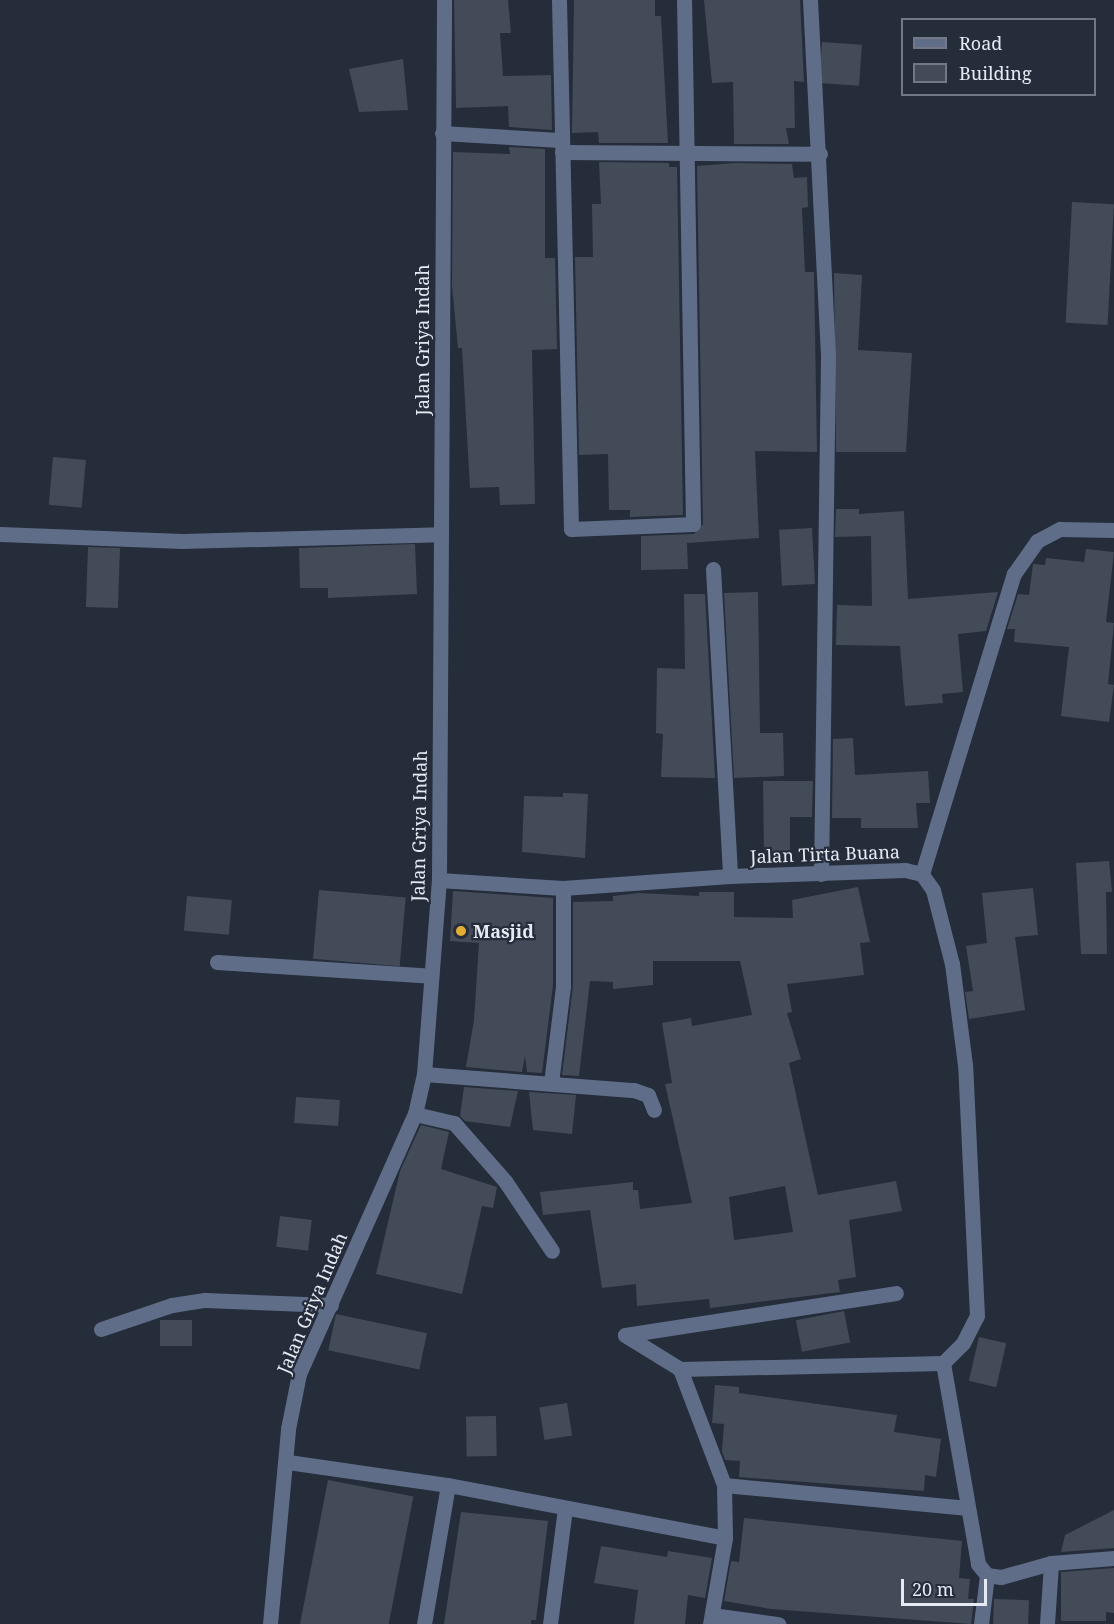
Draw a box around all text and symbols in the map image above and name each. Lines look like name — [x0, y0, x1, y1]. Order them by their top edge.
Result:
legend — [901, 18, 1096, 96]
text: Road — [959, 31, 1002, 55]
text: Building — [959, 61, 1032, 85]
street label: Jalan Griya Indah — [411, 264, 433, 416]
street label: Jalan Griya Indah — [407, 750, 431, 902]
street label: Jalan Tirta Buana — [750, 841, 900, 867]
place label: Masjid — [473, 920, 534, 942]
marker: Masjid — [454, 924, 468, 938]
street label: Jalan Griya Indah — [272, 1229, 352, 1377]
scale bar — [904, 1567, 990, 1605]
text: 20 m — [912, 1577, 954, 1601]

